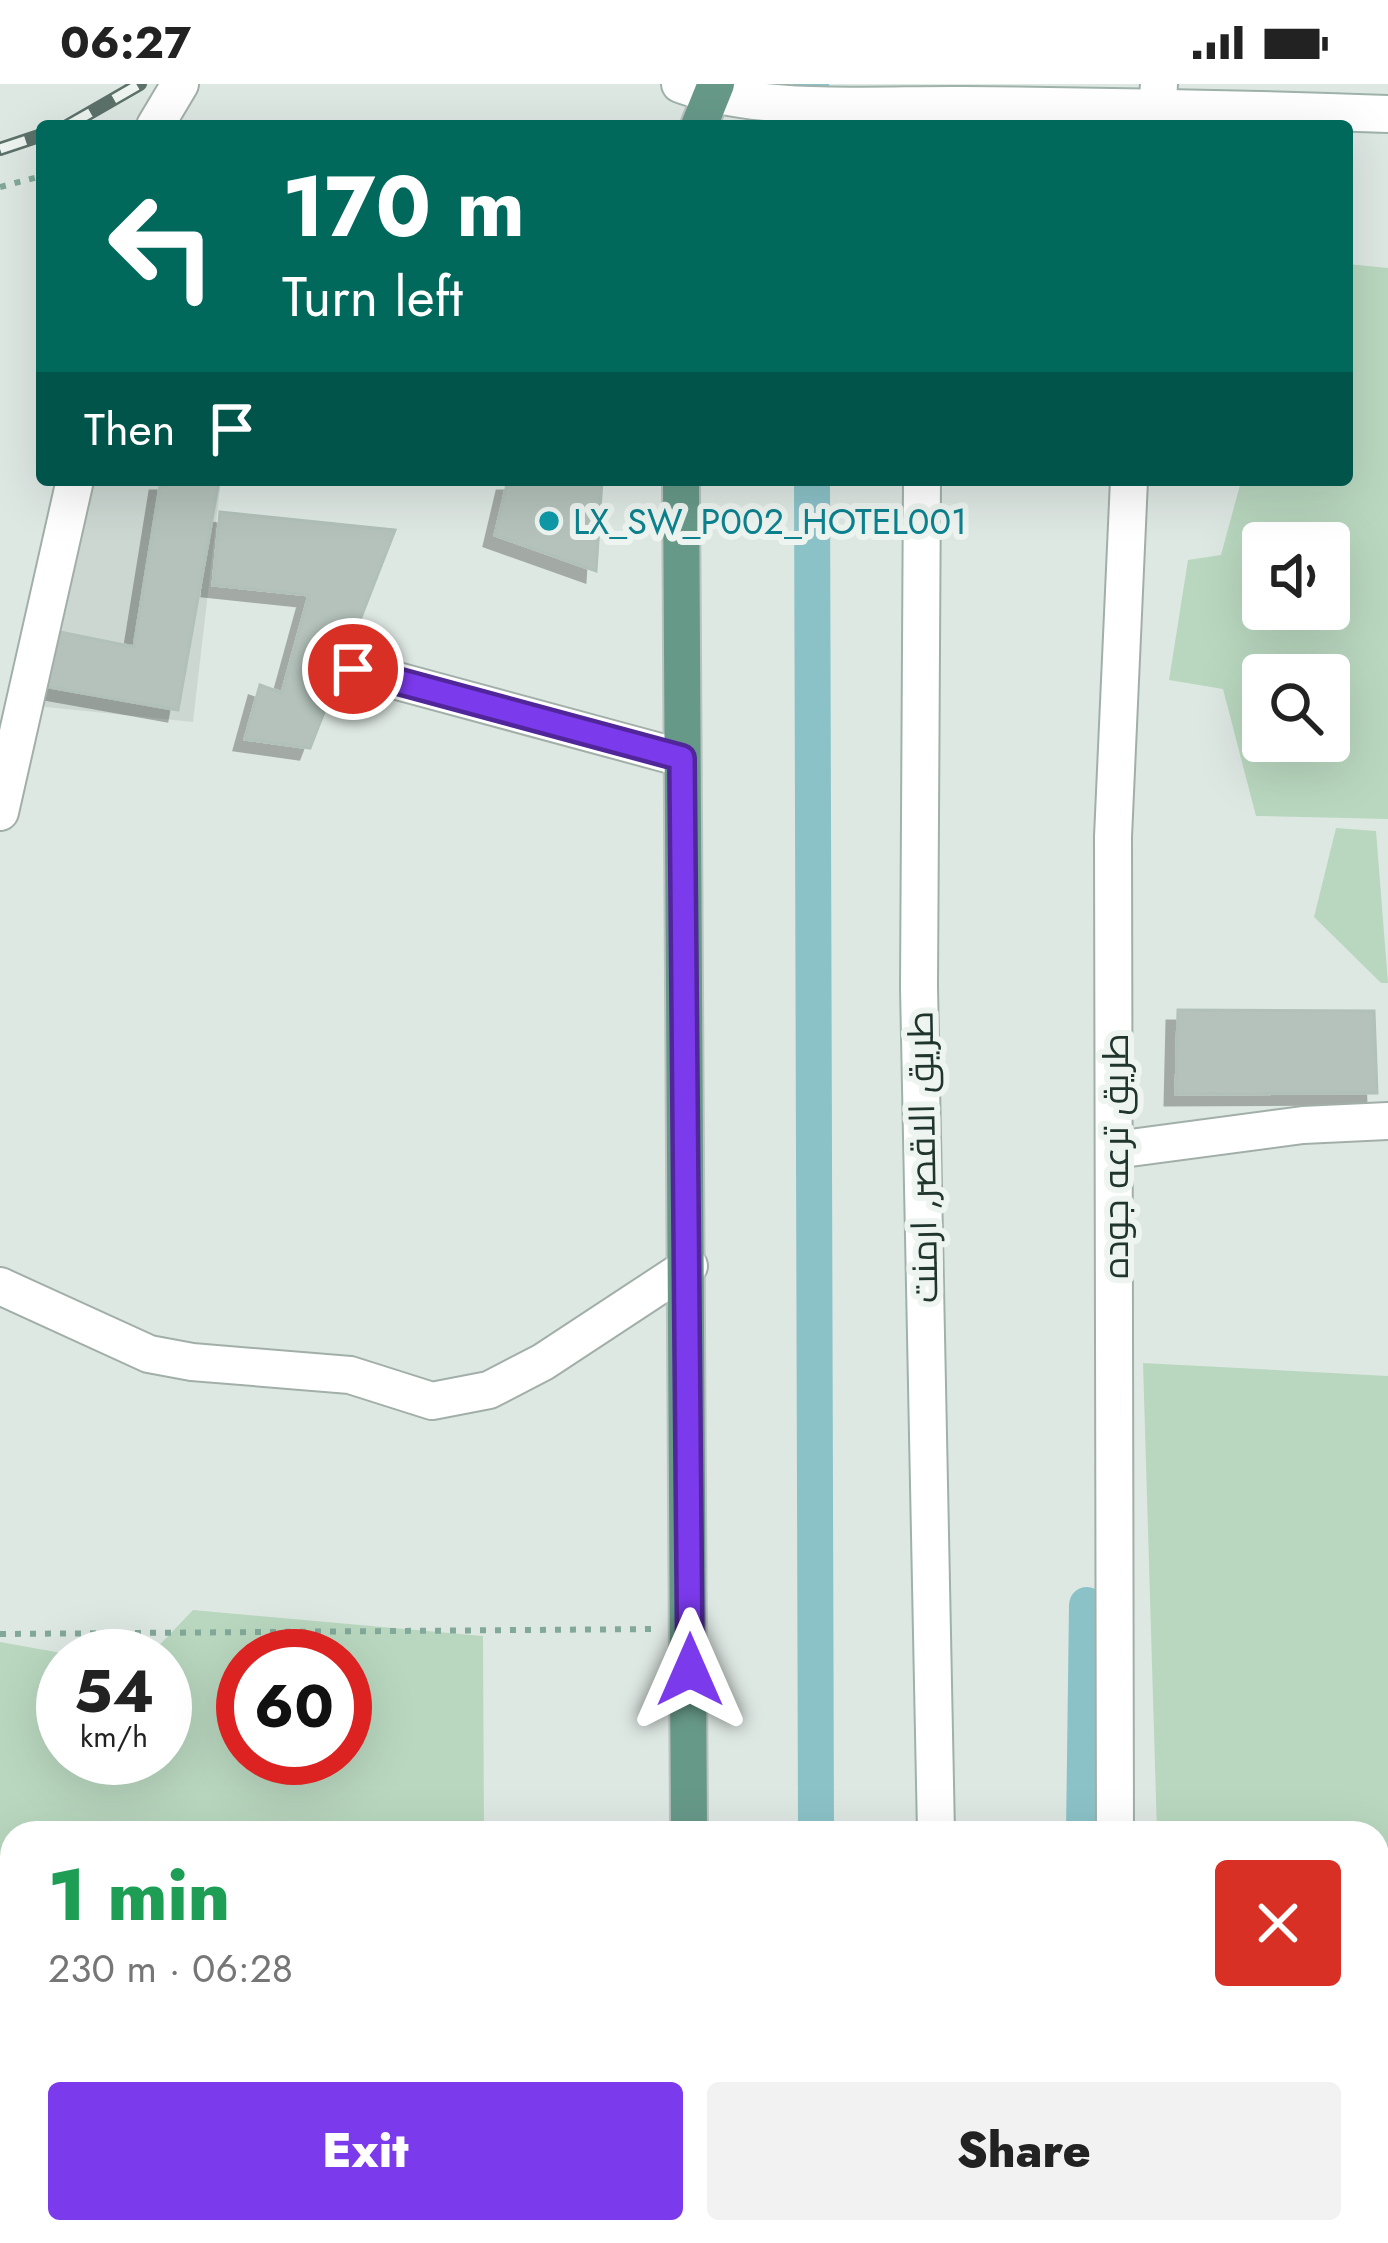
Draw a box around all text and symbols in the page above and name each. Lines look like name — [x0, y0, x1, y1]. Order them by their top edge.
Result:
text: 06:27 — [60, 10, 191, 75]
text: 170 m — [282, 146, 525, 268]
icon: left — [84, 168, 240, 324]
text: Turn left — [282, 258, 463, 336]
icon: arrive — [199, 396, 265, 462]
text: Then — [84, 397, 175, 462]
place label: LX_SW_P002_HOTEL001 — [573, 495, 967, 547]
marker: LX_SW_P002_HOTEL001 — [536, 508, 562, 534]
map controls — [1242, 522, 1350, 762]
button: sound — [1242, 522, 1350, 630]
pin — [302, 618, 404, 720]
icon: arrive — [320, 636, 386, 702]
button: search — [1242, 654, 1350, 762]
street label: طريق الاقصر, ارمنت — [893, 1010, 951, 1304]
street label: طريق ترعه جوده — [1089, 1033, 1141, 1279]
position arrow — [627, 1607, 753, 1733]
speed limit sign: 60 — [216, 1629, 372, 1785]
text: 54 — [74, 1648, 154, 1735]
text: km/h — [80, 1715, 148, 1758]
text: 1 min — [48, 1843, 230, 1947]
button: close — [1215, 1860, 1341, 1986]
text: 230 m · 06:28 — [48, 1940, 293, 1997]
button: Exit — [48, 2082, 683, 2220]
button: Share — [707, 2082, 1341, 2220]

